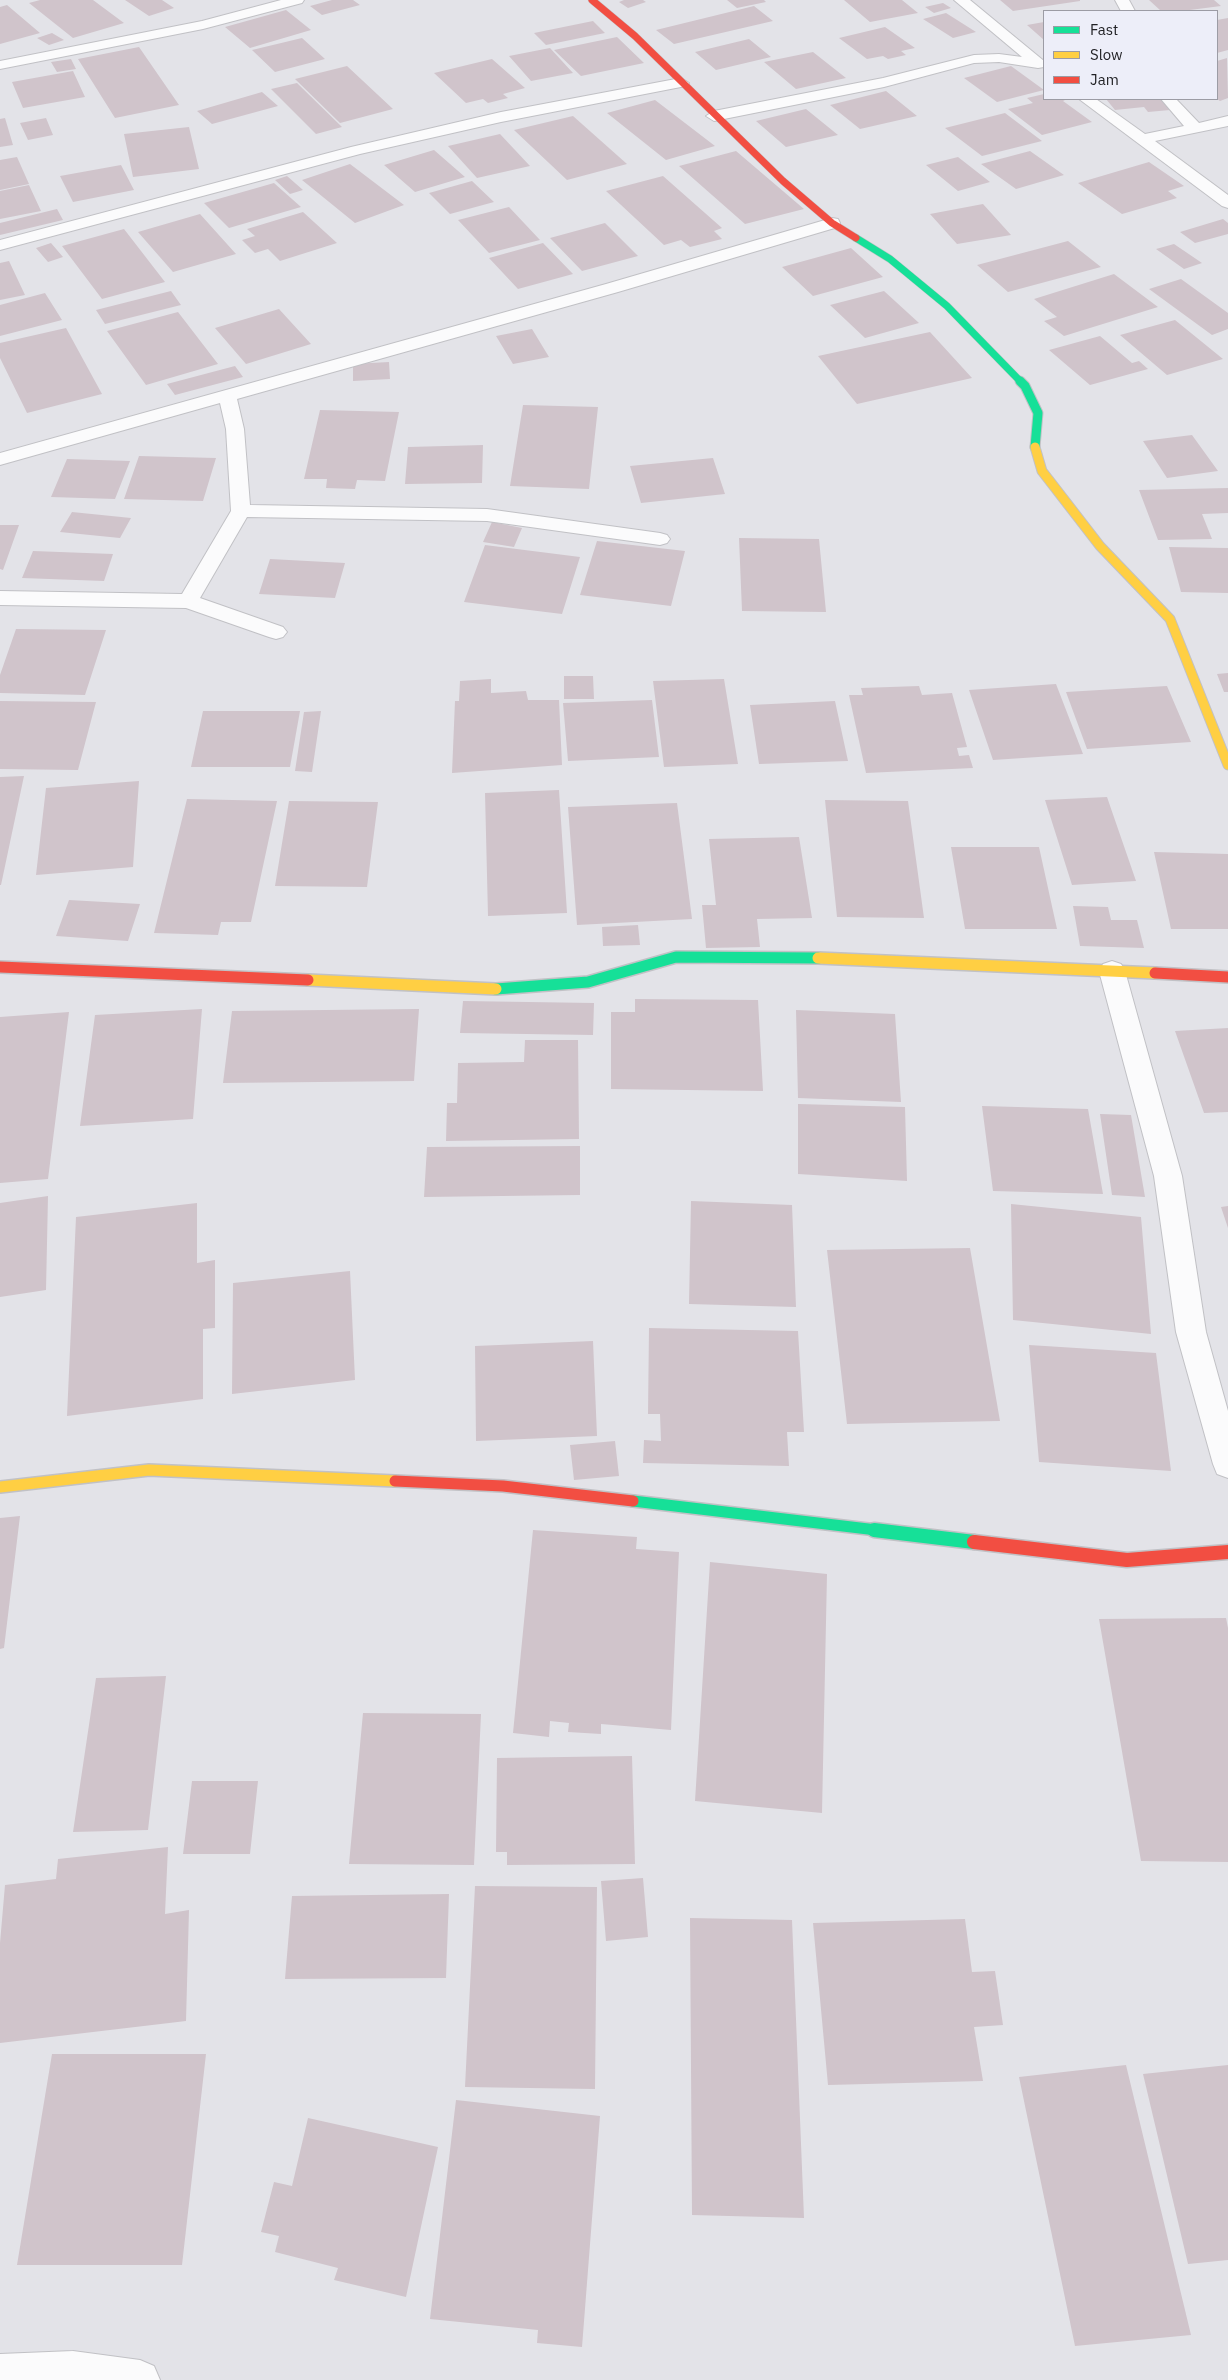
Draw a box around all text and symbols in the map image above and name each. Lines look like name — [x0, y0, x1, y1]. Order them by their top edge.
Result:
legend — [1043, 10, 1218, 100]
text: Fast — [1090, 20, 1118, 39]
text: Slow — [1090, 45, 1123, 64]
text: Jam — [1090, 70, 1119, 89]

